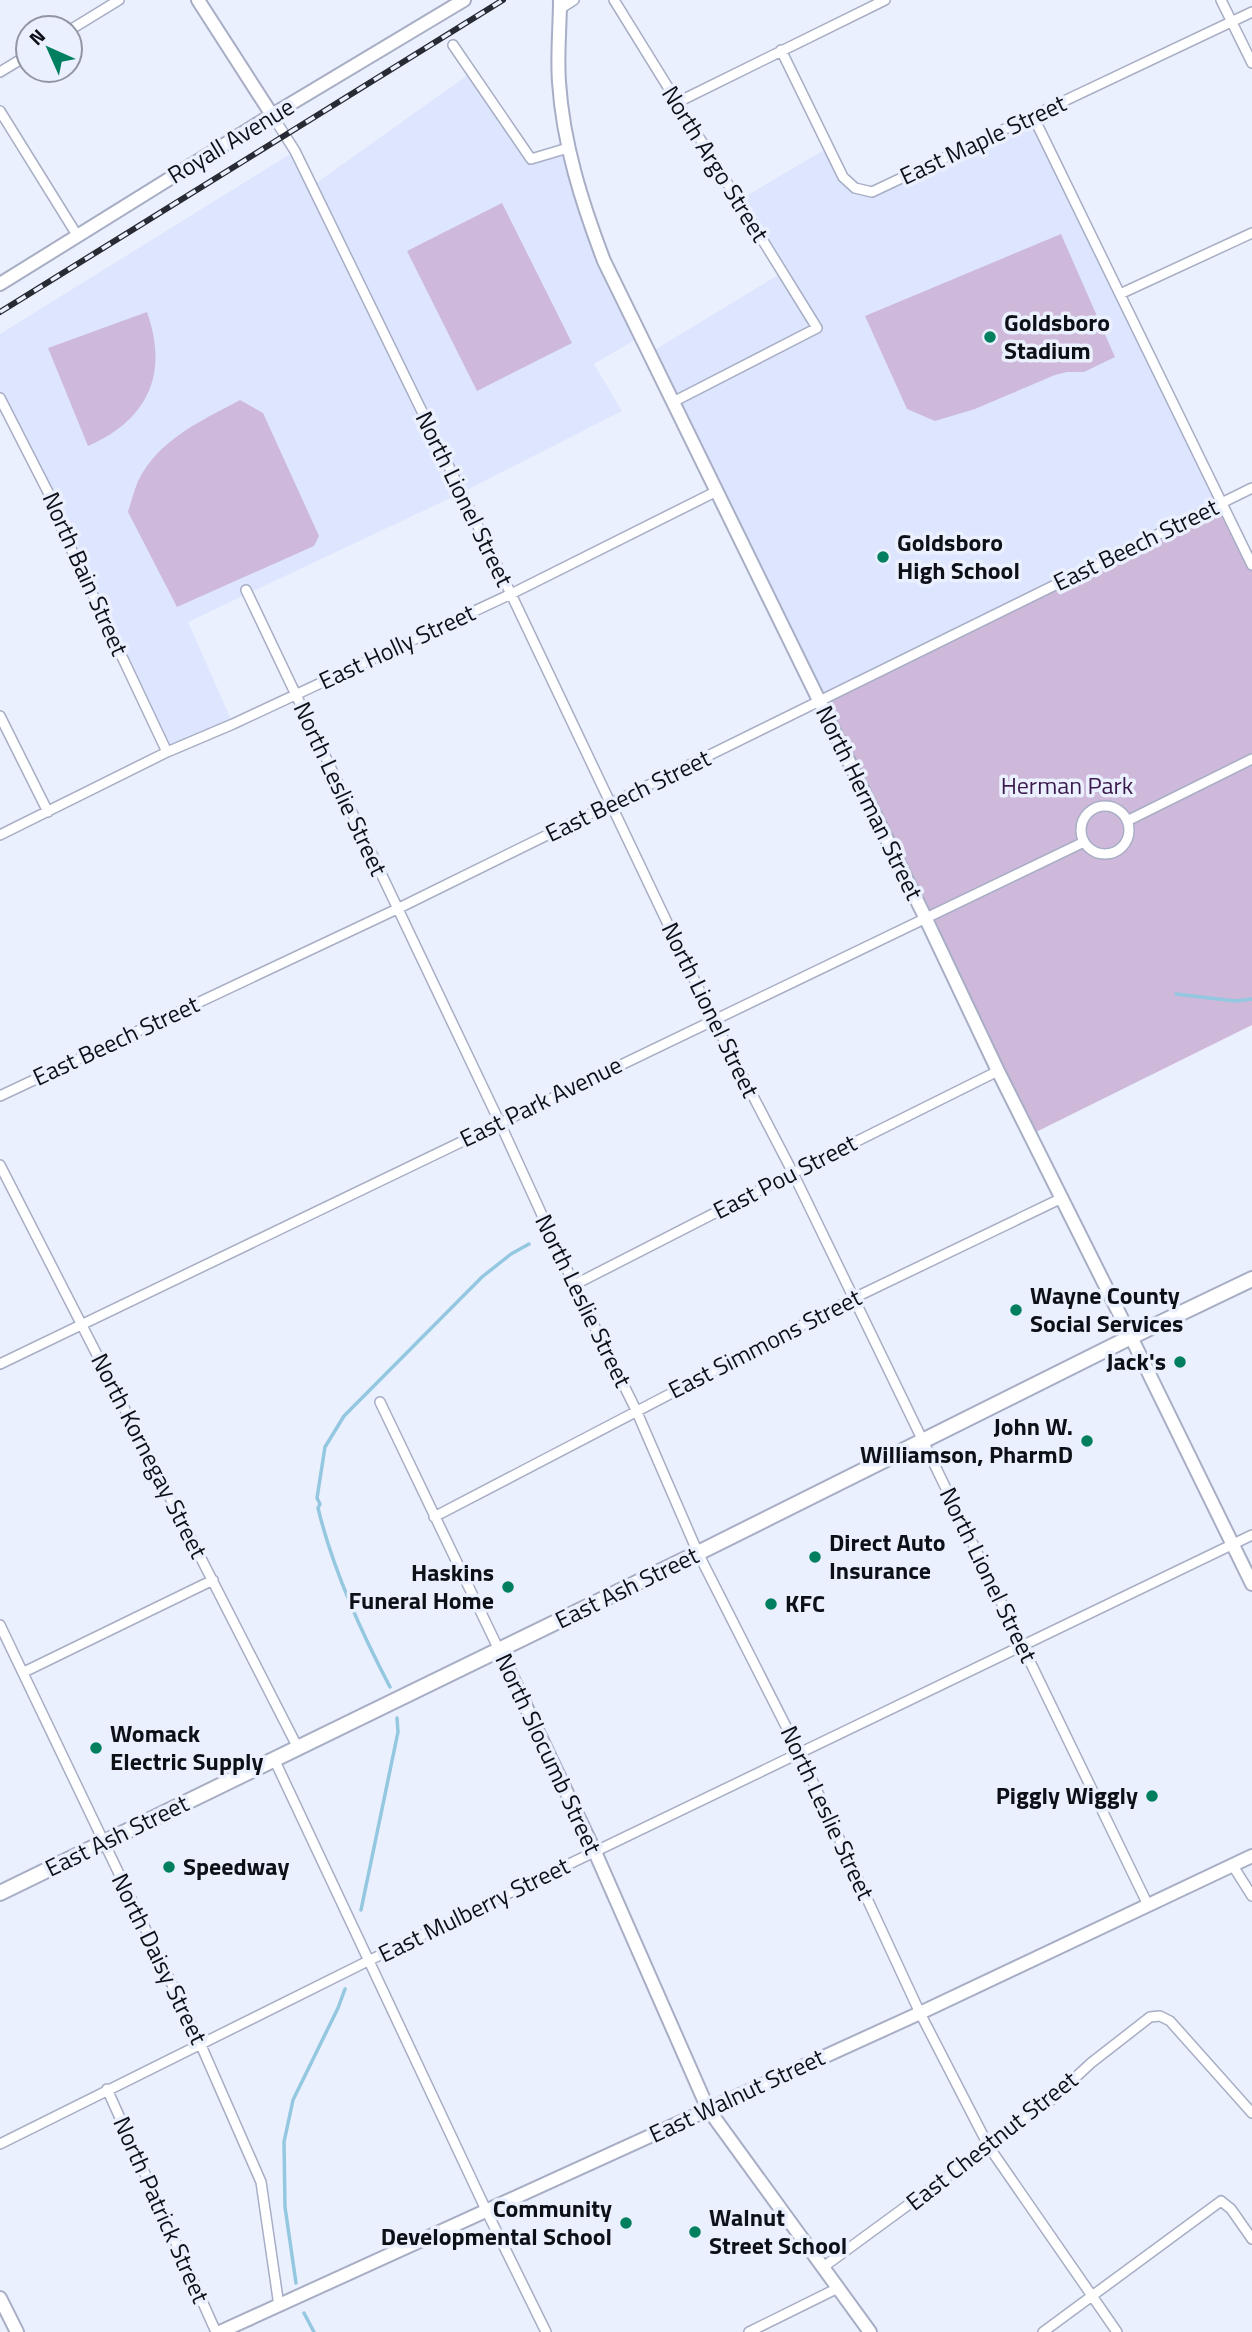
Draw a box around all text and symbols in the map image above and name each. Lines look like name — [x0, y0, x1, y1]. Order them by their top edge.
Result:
north arrow — [14, 14, 84, 84]
text: N — [22, 22, 52, 52]
street label: North Argo Street — [653, 78, 779, 249]
street label: East Maple Street — [893, 85, 1072, 193]
street label: Royall Avenue — [160, 88, 301, 192]
place label: Goldsboro Stadium — [1004, 304, 1110, 368]
marker: Goldsboro Stadium — [982, 329, 998, 345]
street label: North Lionel Street — [407, 405, 523, 593]
street label: North Bain Street — [34, 486, 138, 662]
street label: East Beech Street — [1047, 488, 1225, 600]
place label: Goldsboro High School — [897, 524, 1020, 588]
marker: Goldsboro High School — [875, 549, 891, 565]
street label: East Holly Street — [313, 594, 481, 698]
street label: North Leslie Street — [285, 696, 397, 882]
street label: North Herman Street — [807, 699, 933, 906]
street label: East Beech Street — [539, 739, 717, 851]
park label: Herman Park — [1001, 767, 1134, 803]
street label: North Lionel Street — [653, 916, 769, 1104]
street label: East Beech Street — [27, 986, 205, 1094]
street label: East Park Avenue — [453, 1046, 628, 1156]
street label: East Pou Street — [706, 1124, 863, 1228]
street label: North Leslie Street — [526, 1208, 642, 1394]
place label: Wayne County Social Services — [1030, 1277, 1183, 1341]
street label: East Simmons Street — [662, 1279, 868, 1407]
marker: Wayne County Social Services — [1008, 1302, 1024, 1318]
place label: Jack's — [1106, 1343, 1166, 1379]
street label: North Kornegay Street — [83, 1347, 217, 1565]
marker: Jack's — [1172, 1354, 1188, 1370]
place label: John W. Williamson, PharmD — [860, 1408, 1073, 1472]
marker: John W. Williamson, PharmD — [1079, 1433, 1095, 1449]
street label: North Lionel Street — [931, 1481, 1047, 1669]
place label: Direct Auto Insurance — [829, 1524, 946, 1588]
street label: East Ash Street — [549, 1537, 705, 1637]
marker: Direct Auto Insurance — [807, 1549, 823, 1565]
place label: Haskins Funeral Home — [349, 1554, 494, 1618]
marker: Haskins Funeral Home — [500, 1579, 516, 1595]
place label: KFC — [785, 1585, 825, 1621]
marker: KFC — [763, 1596, 779, 1612]
street label: North Slocumb Street — [487, 1647, 612, 1860]
place label: Womack Electric Supply — [110, 1715, 263, 1779]
street label: North Leslie Street — [772, 1720, 884, 1906]
marker: Womack Electric Supply — [88, 1740, 104, 1756]
place label: Piggly Wiggly — [996, 1777, 1138, 1813]
street label: East Ash Street — [39, 1785, 195, 1885]
marker: Piggly Wiggly — [1144, 1788, 1160, 1804]
street label: East Mulberry Street — [372, 1847, 576, 1971]
place label: Speedway — [183, 1848, 289, 1884]
marker: Speedway — [161, 1859, 177, 1875]
street label: North Daisy Street — [103, 1867, 217, 2051]
street label: East Walnut Street — [643, 2038, 831, 2152]
street label: East Chestnut Street — [898, 2061, 1085, 2219]
street label: North Patrick Street — [105, 2111, 219, 2309]
place label: Community Developmental School — [381, 2190, 612, 2254]
place label: Walnut Street School — [709, 2199, 847, 2263]
marker: Community Developmental School — [618, 2215, 634, 2231]
marker: Walnut Street School — [687, 2224, 703, 2240]

